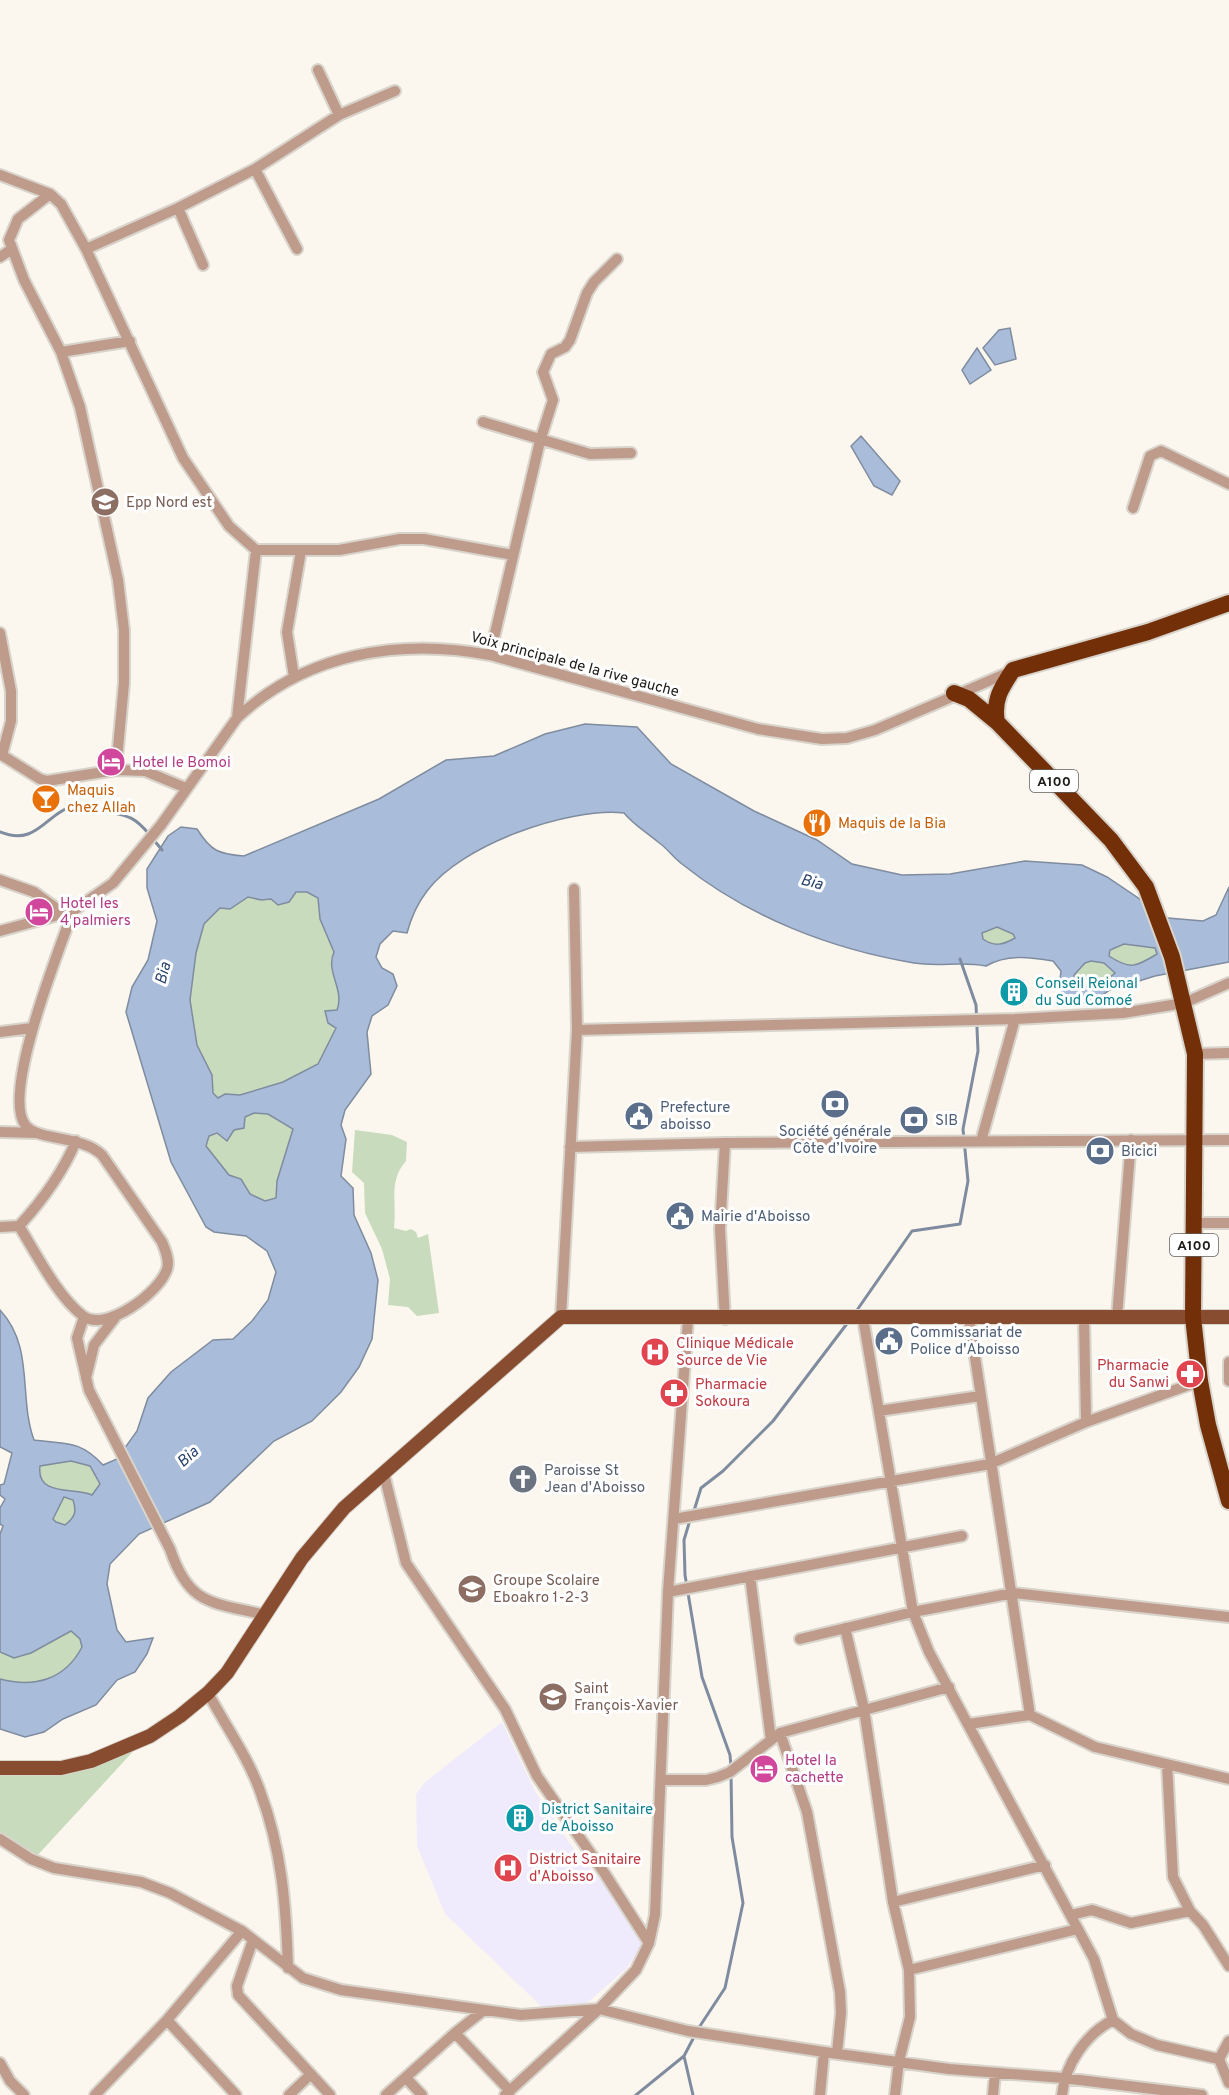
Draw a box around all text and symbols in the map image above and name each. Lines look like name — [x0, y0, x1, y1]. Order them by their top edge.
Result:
school or university icon: Epp Nord est — [89, 486, 121, 518]
place label: Epp Nord est — [126, 494, 212, 513]
street label: Voix principale de la rive gauche — [468, 628, 681, 702]
hotel icon: Hotel le Bomoi — [95, 746, 127, 778]
place label: Hotel le Bomoi — [132, 754, 231, 773]
road number: A100 — [1030, 770, 1078, 792]
place label: Maquis chez Allah — [67, 782, 136, 818]
bar icon: Maquis chez Allah — [30, 783, 62, 815]
restaurant icon: Maquis de la Bia — [801, 807, 833, 839]
place label: Maquis de la Bia — [838, 815, 946, 834]
water label: Bia — [798, 870, 826, 896]
place label: Hotel les 4 palmiers — [60, 895, 131, 931]
hotel icon: Hotel les 4 palmiers — [23, 896, 55, 928]
water label: Bia — [151, 959, 177, 987]
place label: Conseil Reional du Sud Comoé — [1035, 975, 1138, 1011]
building icon: Conseil Reional du Sud Comoé — [998, 976, 1030, 1008]
bank icon: Société générale Côte d’Ivoire — [819, 1088, 851, 1120]
place label: Prefecture aboisso — [660, 1099, 730, 1135]
public building icon: Prefecture aboisso — [623, 1100, 655, 1132]
bank icon: SIB — [898, 1104, 930, 1136]
place label: SIB — [935, 1112, 958, 1131]
place label: Société générale Côte d’Ivoire — [779, 1123, 891, 1159]
bank icon: Bicici — [1084, 1135, 1116, 1167]
place label: Bicici — [1121, 1143, 1157, 1162]
public building icon: Mairie d'Aboisso — [664, 1200, 696, 1232]
place label: Mairie d'Aboisso — [701, 1208, 810, 1227]
road number: A100 — [1170, 1234, 1218, 1256]
place label: Commissariat de Police d'Aboisso — [910, 1324, 1022, 1360]
public building icon: Commissariat de Police d'Aboisso — [873, 1325, 905, 1357]
place label: Clinique Médicale Source de Vie — [676, 1335, 794, 1371]
hospital icon: Clinique Médicale Source de Vie — [639, 1336, 671, 1368]
place label: Pharmacie du Sanwi — [1097, 1357, 1169, 1393]
pharmacy icon: Pharmacie du Sanwi — [1174, 1358, 1206, 1390]
place label: Pharmacie Sokoura — [695, 1376, 767, 1412]
pharmacy icon: Pharmacie Sokoura — [658, 1377, 690, 1409]
water label: Bia — [173, 1442, 204, 1472]
place label: Paroisse St Jean d'Aboisso — [544, 1462, 645, 1498]
church icon: Paroisse St Jean d'Aboisso — [507, 1463, 539, 1495]
place label: Groupe Scolaire Eboakro 1-2-3 — [493, 1572, 600, 1608]
school or university icon: Groupe Scolaire Eboakro 1-2-3 — [456, 1573, 488, 1605]
place label: Saint François-Xavier — [574, 1680, 678, 1716]
school or university icon: Saint François-Xavier — [537, 1681, 569, 1713]
place label: Hotel la cachette — [785, 1752, 844, 1788]
hotel icon: Hotel la cachette — [748, 1753, 780, 1785]
place label: District Sanitaire de Aboisso — [541, 1801, 653, 1837]
building icon: District Sanitaire de Aboisso — [504, 1802, 536, 1834]
place label: District Sanitaire d'Aboisso — [529, 1851, 641, 1887]
hospital icon: District Sanitaire d'Aboisso — [492, 1852, 524, 1884]

